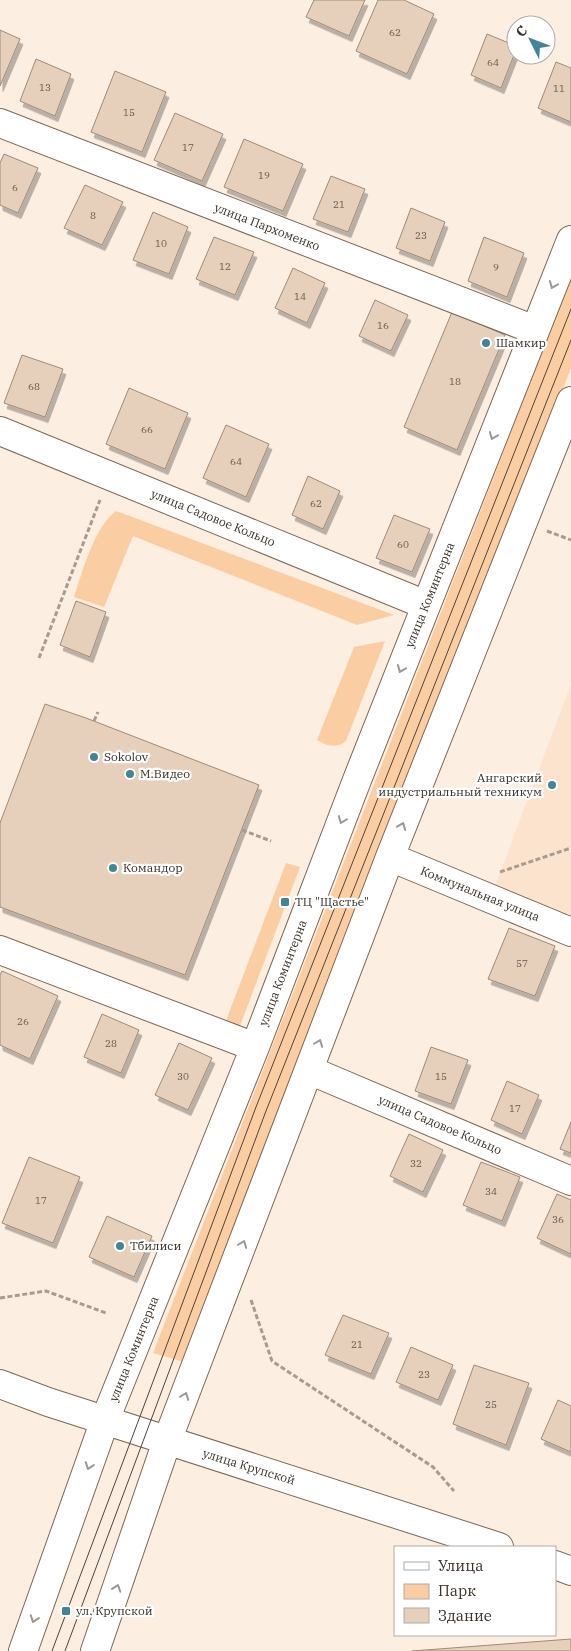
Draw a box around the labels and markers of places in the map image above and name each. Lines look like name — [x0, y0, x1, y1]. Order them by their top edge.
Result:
place label: Шамкир — [496, 335, 546, 350]
marker: Шамкир — [480, 337, 492, 349]
place label: Sokolov — [104, 749, 149, 764]
marker: Sokolov — [88, 751, 100, 763]
place label: М.Видео — [140, 766, 190, 781]
marker: М.Видео — [124, 768, 136, 780]
place label: Ангарский индустриальный техникум — [378, 770, 542, 799]
marker: Ангарский индустриальный техникум — [546, 779, 558, 791]
place label: Командор — [123, 860, 183, 875]
marker: Командор — [107, 862, 119, 874]
place label: ТЦ "Щастье" — [295, 894, 369, 909]
marker: ТЦ "Щастье" — [279, 896, 291, 908]
place label: Тбилиси — [130, 1238, 181, 1253]
marker: Тбилиси — [114, 1240, 126, 1252]
place label: ул. Крупской — [76, 1603, 153, 1618]
marker: ул. Крупской — [60, 1605, 72, 1617]

